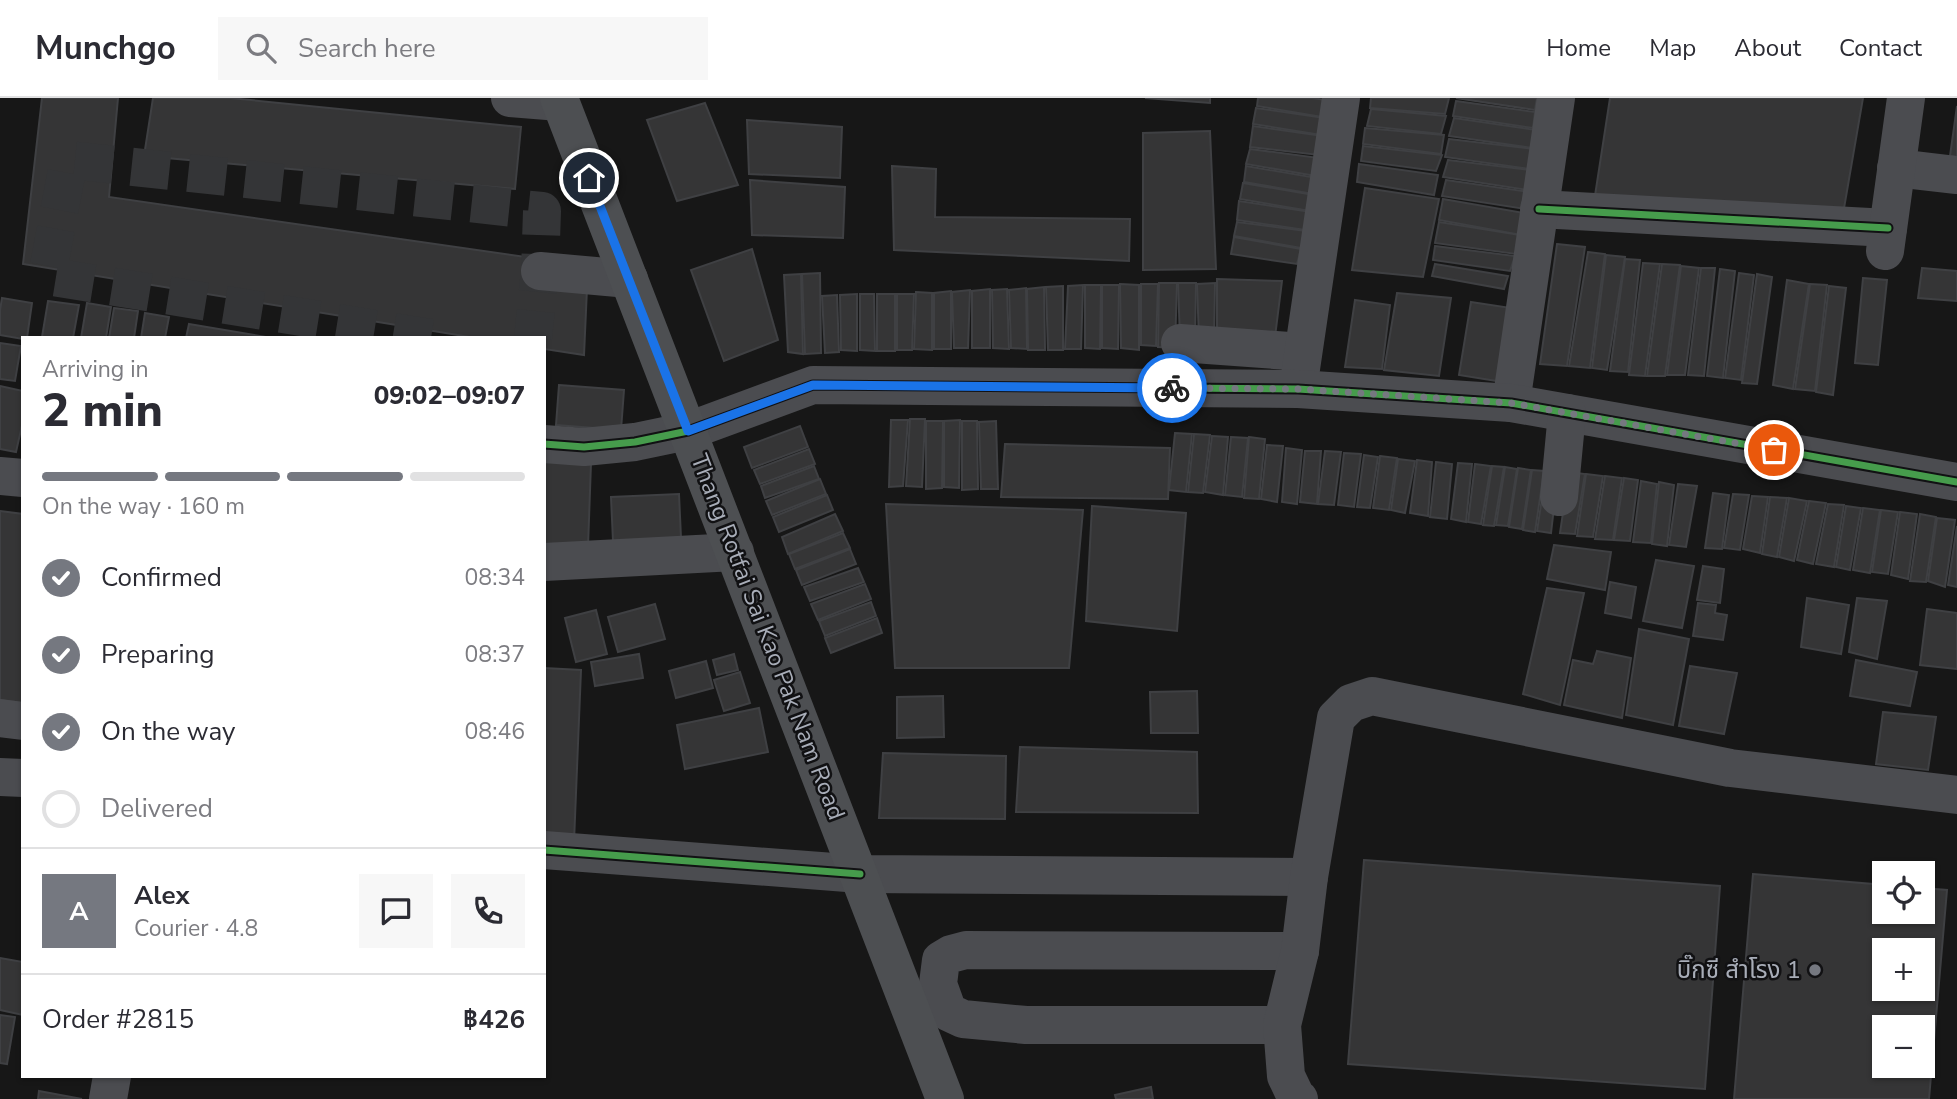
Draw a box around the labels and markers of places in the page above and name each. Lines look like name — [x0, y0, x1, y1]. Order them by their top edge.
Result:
pin — [559, 148, 619, 208]
pin — [1744, 420, 1804, 480]
place label: บิ๊กซี สำโรง 1 — [1677, 954, 1801, 986]
marker: บิ๊กซี สำโรง 1 — [1807, 962, 1823, 978]

